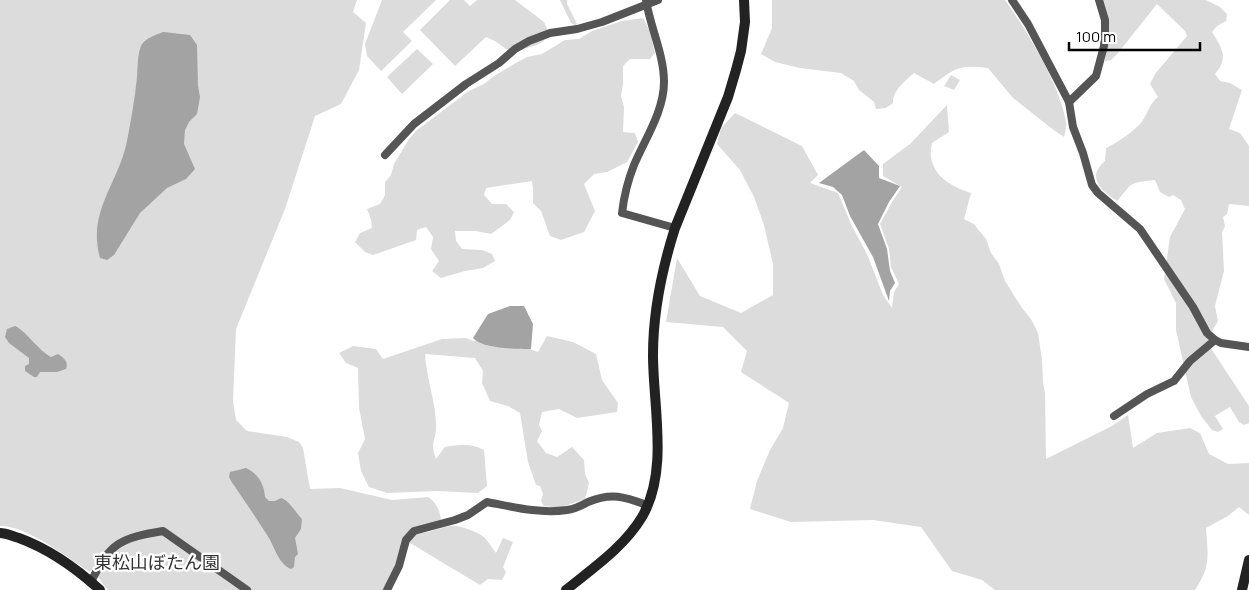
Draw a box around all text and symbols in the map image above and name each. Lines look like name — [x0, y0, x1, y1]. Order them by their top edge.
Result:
scale bar — [1069, 20, 1200, 52]
text: 100 m — [1076, 26, 1116, 47]
park label: 東松山ぼたん園 — [94, 550, 220, 574]

